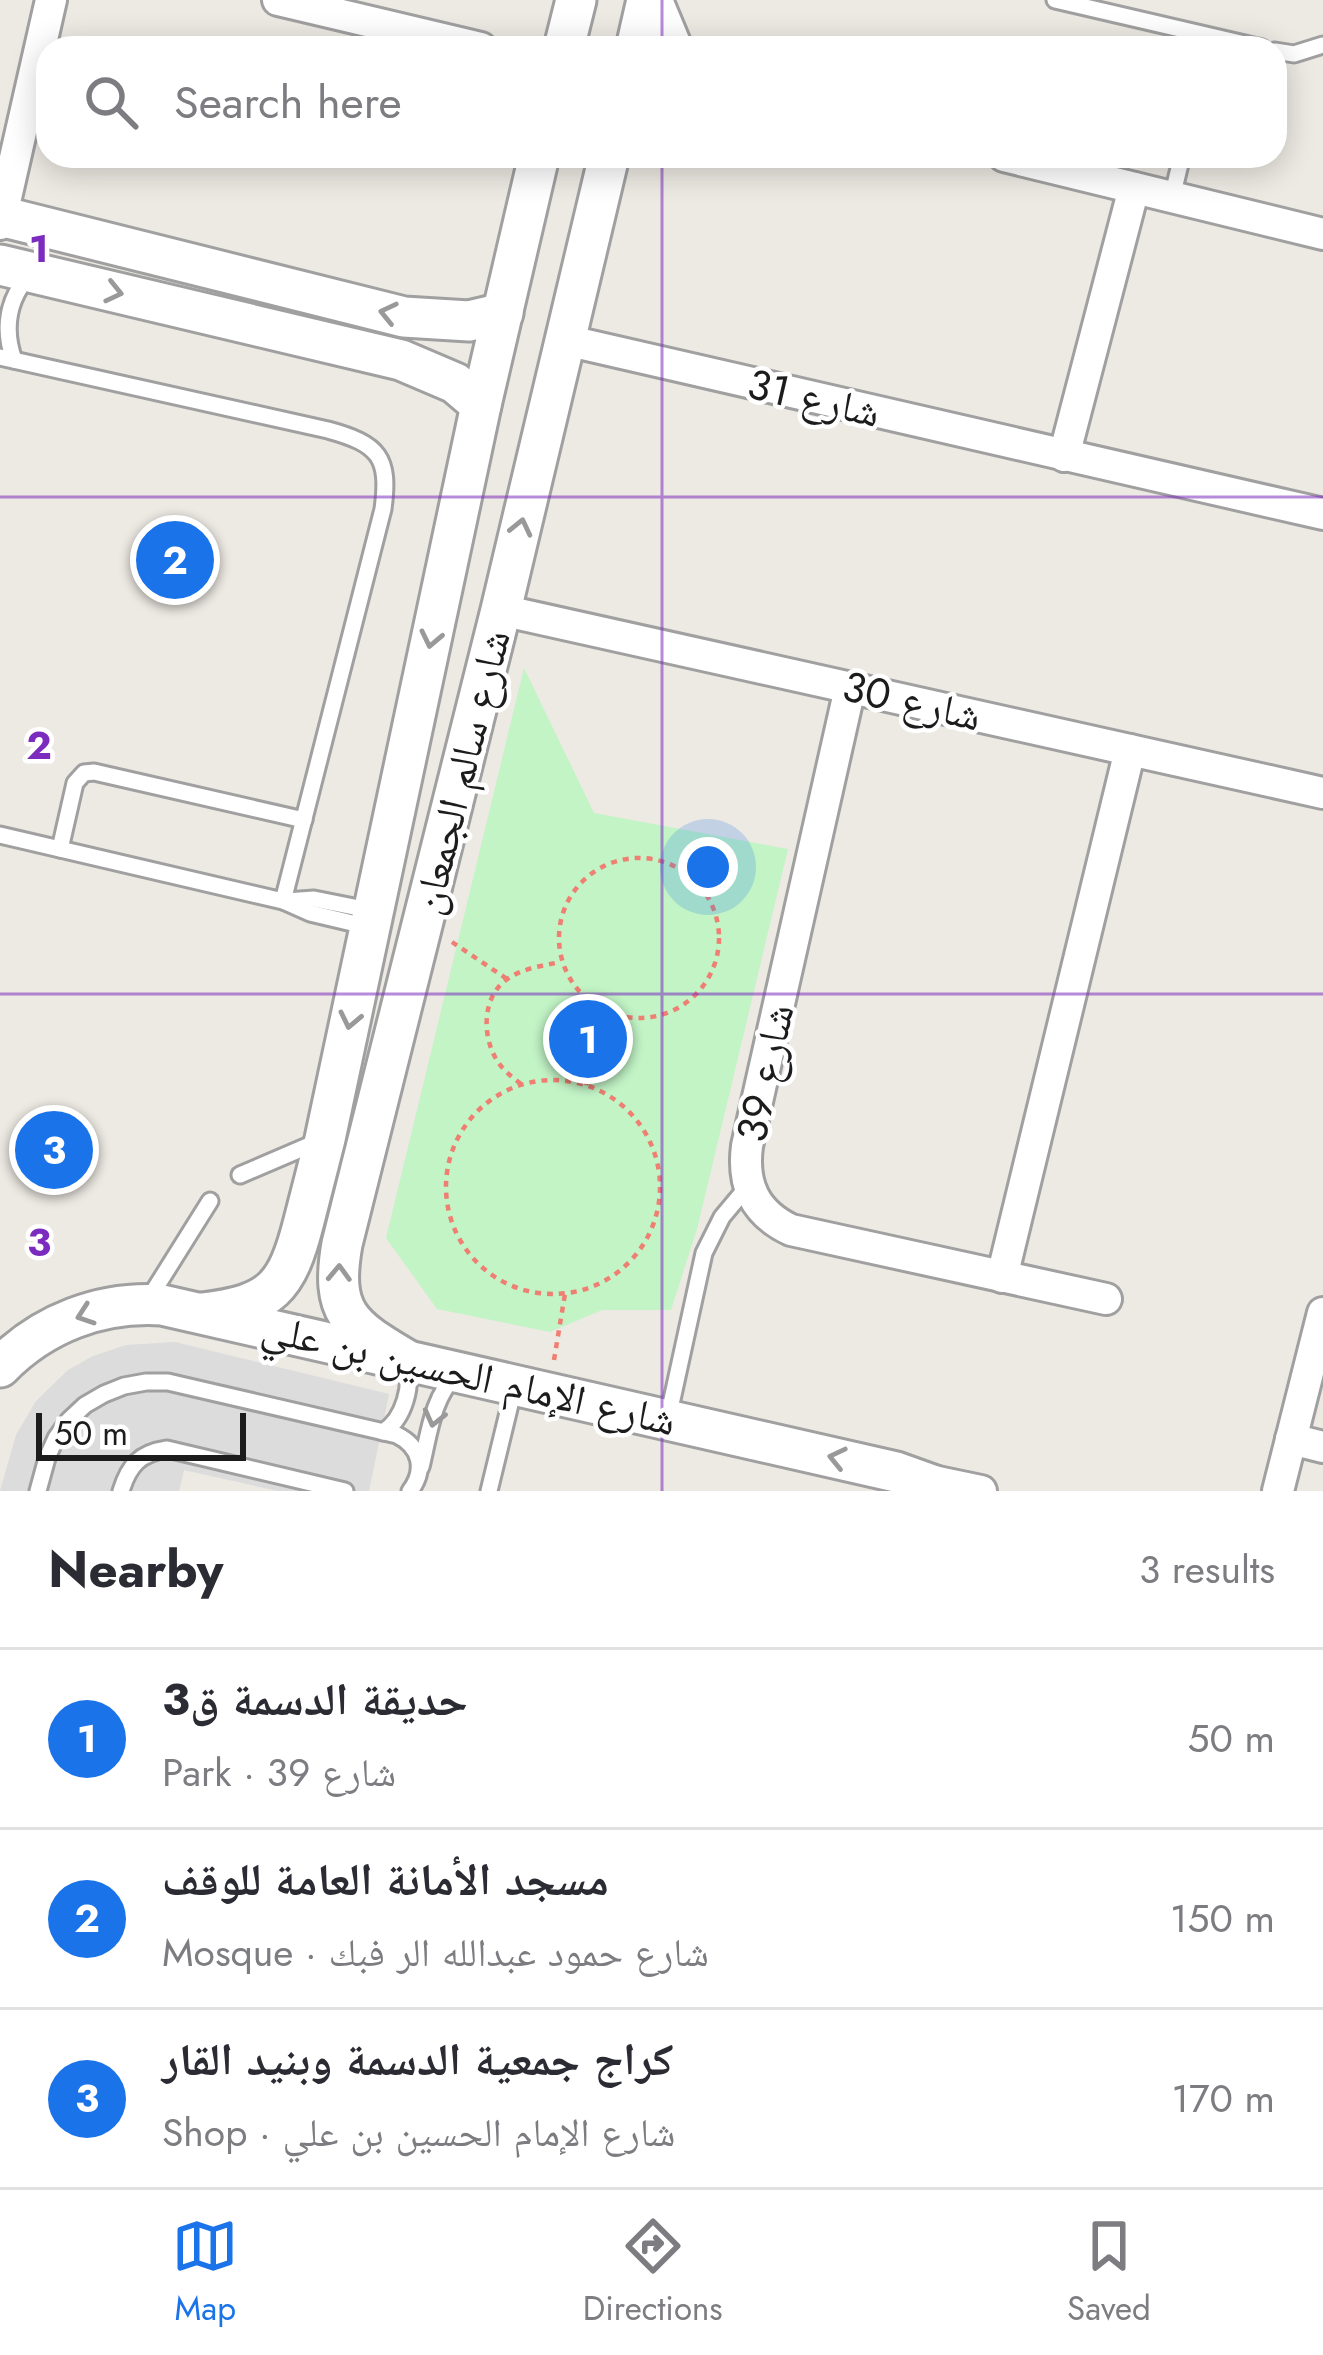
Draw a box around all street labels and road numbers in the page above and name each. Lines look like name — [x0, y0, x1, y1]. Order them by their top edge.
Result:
street label: شارع 31 — [742, 353, 886, 443]
street label: شارع سالم الجمعان — [396, 623, 526, 921]
street label: شارع 30 — [837, 655, 987, 747]
street label: شارع 39 — [721, 998, 809, 1148]
street label: شارع الإمام الحسين بن علي — [255, 1297, 682, 1454]

